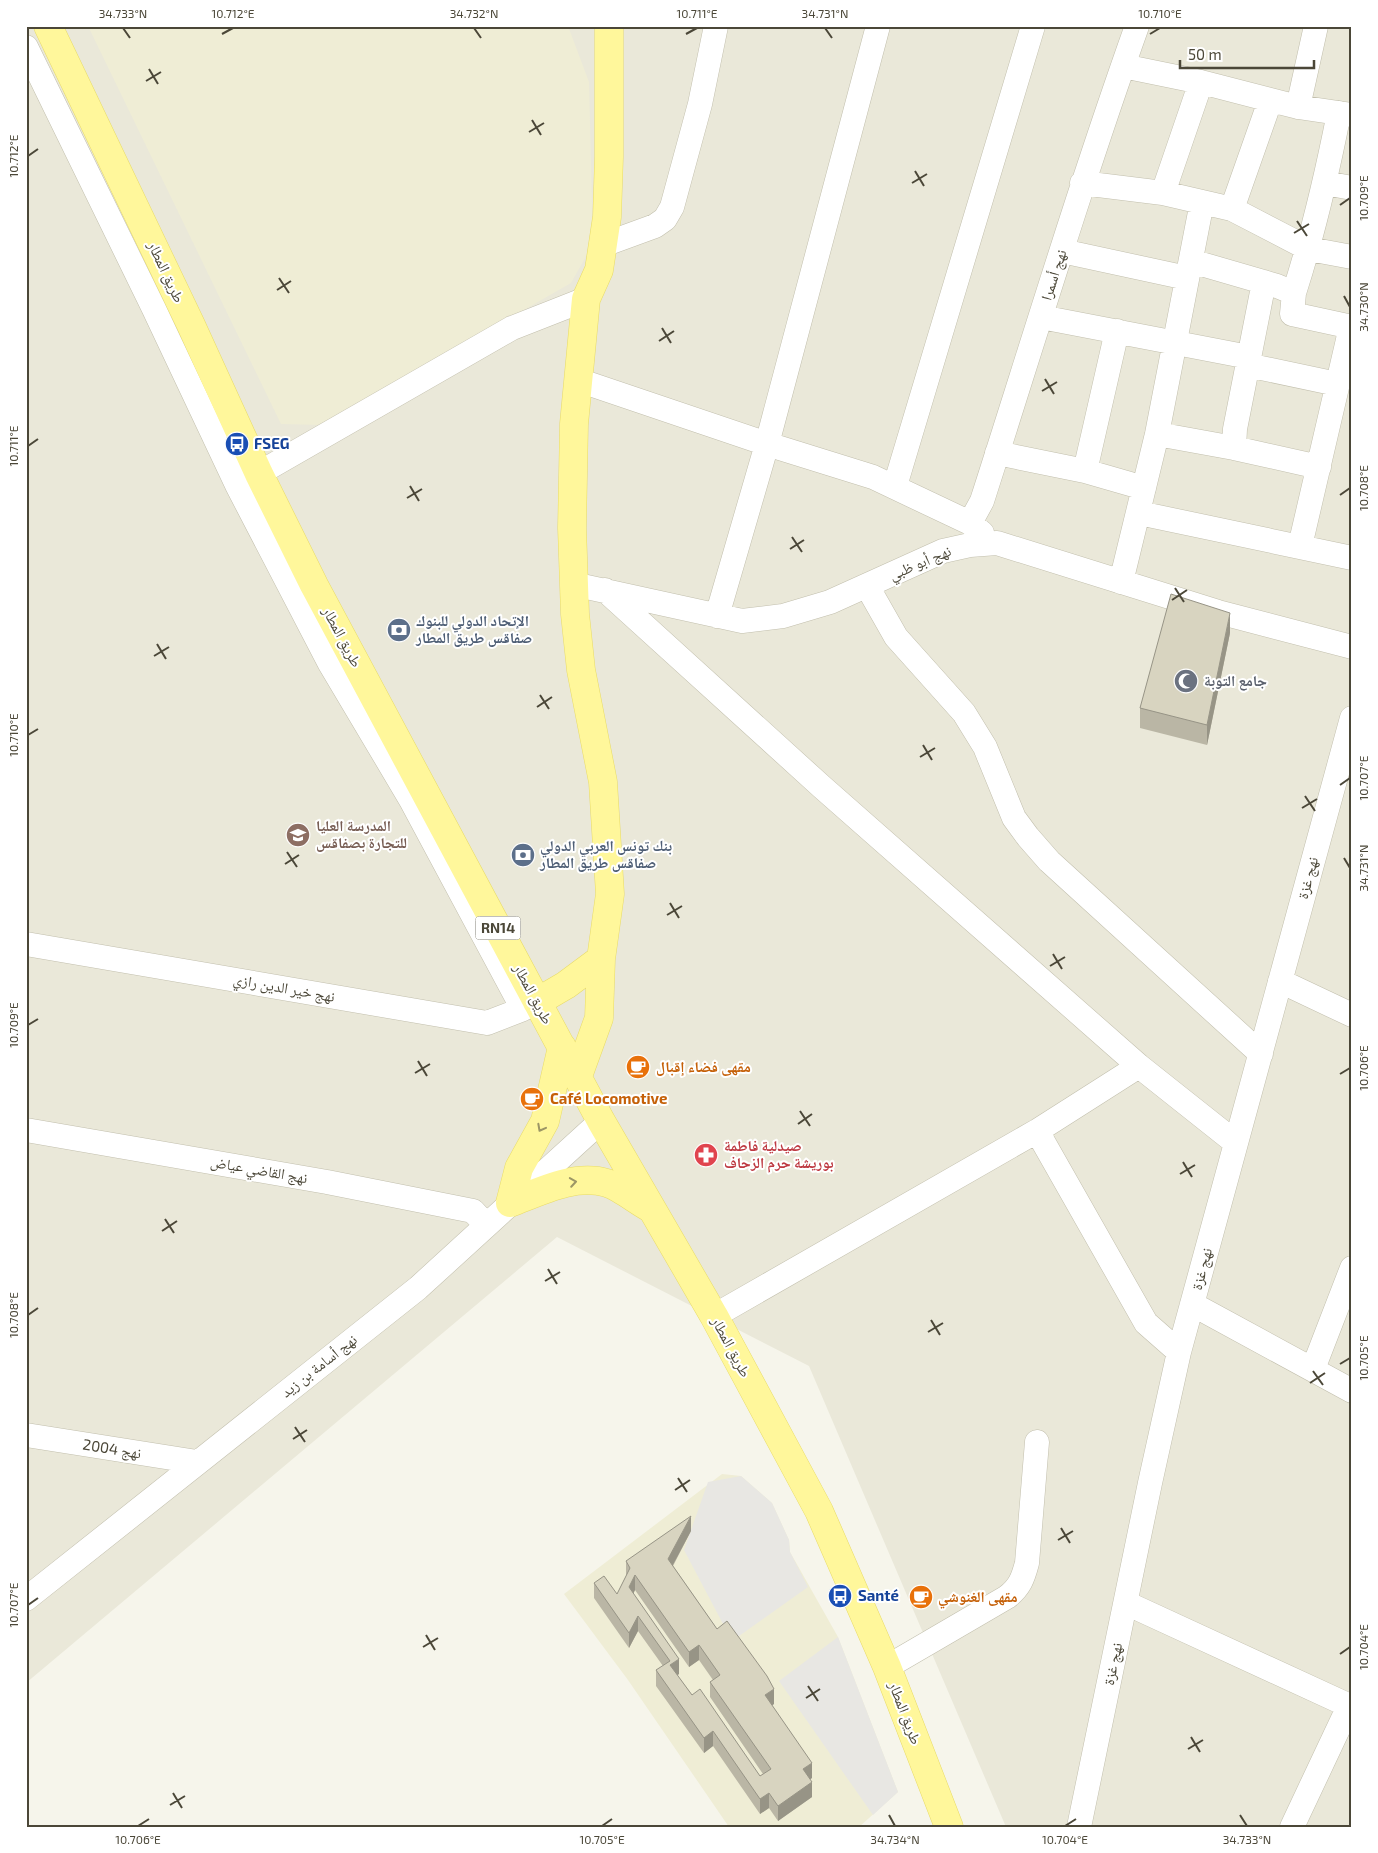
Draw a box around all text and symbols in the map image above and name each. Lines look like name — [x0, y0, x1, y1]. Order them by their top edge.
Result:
text: 34.733°N — [99, 6, 147, 20]
text: 10.712°E — [211, 6, 255, 20]
text: 34.732°N — [450, 6, 498, 20]
text: 10.711°E — [676, 6, 718, 20]
text: 34.731°N — [802, 6, 848, 20]
text: 10.710°E — [1138, 6, 1182, 20]
scale bar — [1180, 38, 1314, 70]
text: 50 m — [1188, 45, 1222, 63]
text: 10.712°E — [6, 134, 20, 178]
text: 10.709°E — [1356, 175, 1370, 221]
street label: طريق المطار — [143, 237, 189, 306]
street label: نهج أسمرا — [1036, 247, 1072, 303]
text: 34.730°N — [1356, 282, 1370, 332]
text: 10.711°E — [6, 425, 20, 467]
bus stop icon: FSEG — [224, 431, 250, 457]
place label: FSEG — [254, 434, 289, 452]
text: 10.708°E — [1356, 465, 1370, 511]
street label: نهج أبو ظبي — [886, 541, 955, 587]
street label: طريق المطار — [317, 602, 366, 671]
place label: الإتحاد الدولي للبنوك صفاقس طريق المطار — [415, 611, 532, 647]
bank icon: الإتحاد الدولي للبنوك صفاقس طريق المطار — [386, 617, 412, 643]
mosque icon: جامع التوبة — [1173, 668, 1199, 694]
place label: جامع التوبة — [1204, 671, 1267, 691]
text: 10.710°E — [6, 713, 20, 757]
text: 10.707°E — [1356, 755, 1370, 800]
place label: المدرسة العليا للتجارة بصفاقس — [316, 816, 407, 852]
school or university icon: المدرسة العليا للتجارة بصفاقس — [285, 822, 311, 848]
place label: بنك تونس العربي الدولي صفاقس طريق المطار — [539, 836, 672, 872]
bank icon: بنك تونس العربي الدولي صفاقس طريق المطار — [510, 842, 536, 868]
text: 34.731°N — [1356, 845, 1370, 891]
street label: نهج غزة — [1293, 855, 1323, 901]
road number: RN14 — [476, 916, 520, 940]
street label: طريق المطار — [508, 959, 557, 1028]
street label: نهج خير الدين رازي — [231, 969, 336, 1009]
text: 10.709°E — [6, 1002, 20, 1048]
text: 10.706°E — [1356, 1045, 1370, 1091]
cafe icon: مقهى فضاء إقبال — [625, 1054, 651, 1080]
place label: مقهى فضاء إقبال — [656, 1057, 751, 1076]
cafe icon: Café Locomotive — [519, 1086, 545, 1112]
place label: Café Locomotive — [550, 1089, 667, 1107]
one-way arrow — [538, 1122, 548, 1131]
place label: صيدلية فاطمة بوريشة حرم الزحاف — [724, 1136, 834, 1173]
pharmacy icon: صيدلية فاطمة بوريشة حرم الزحاف — [693, 1142, 719, 1168]
street label: نهج القاضي عياض — [209, 1152, 309, 1190]
one-way arrow — [568, 1178, 577, 1188]
street label: نهج غزة — [1187, 1246, 1217, 1292]
text: 10.708°E — [6, 1292, 20, 1338]
street label: طريق المطار — [706, 1312, 755, 1381]
street label: نهج أسامة بن زيد — [277, 1330, 361, 1402]
text: 10.705°E — [1356, 1335, 1370, 1381]
street label: نهج 2004 — [81, 1435, 143, 1463]
text: 10.707°E — [6, 1582, 20, 1627]
bus stop icon: Santé — [827, 1583, 853, 1609]
cafe icon: مقهى الغنوشي — [908, 1584, 934, 1610]
place label: Santé — [858, 1586, 899, 1604]
place label: مقهى الغنوشي — [938, 1587, 1018, 1609]
text: 10.704°E — [1356, 1624, 1370, 1670]
street label: نهج غزة — [1099, 1641, 1127, 1687]
street label: طريق المطار — [883, 1678, 926, 1748]
text: 10.706°E — [115, 1832, 161, 1846]
text: 10.705°E — [579, 1832, 625, 1846]
text: 34.734°N — [870, 1832, 920, 1846]
text: 10.704°E — [1042, 1832, 1088, 1846]
text: 34.733°N — [1223, 1832, 1271, 1846]

